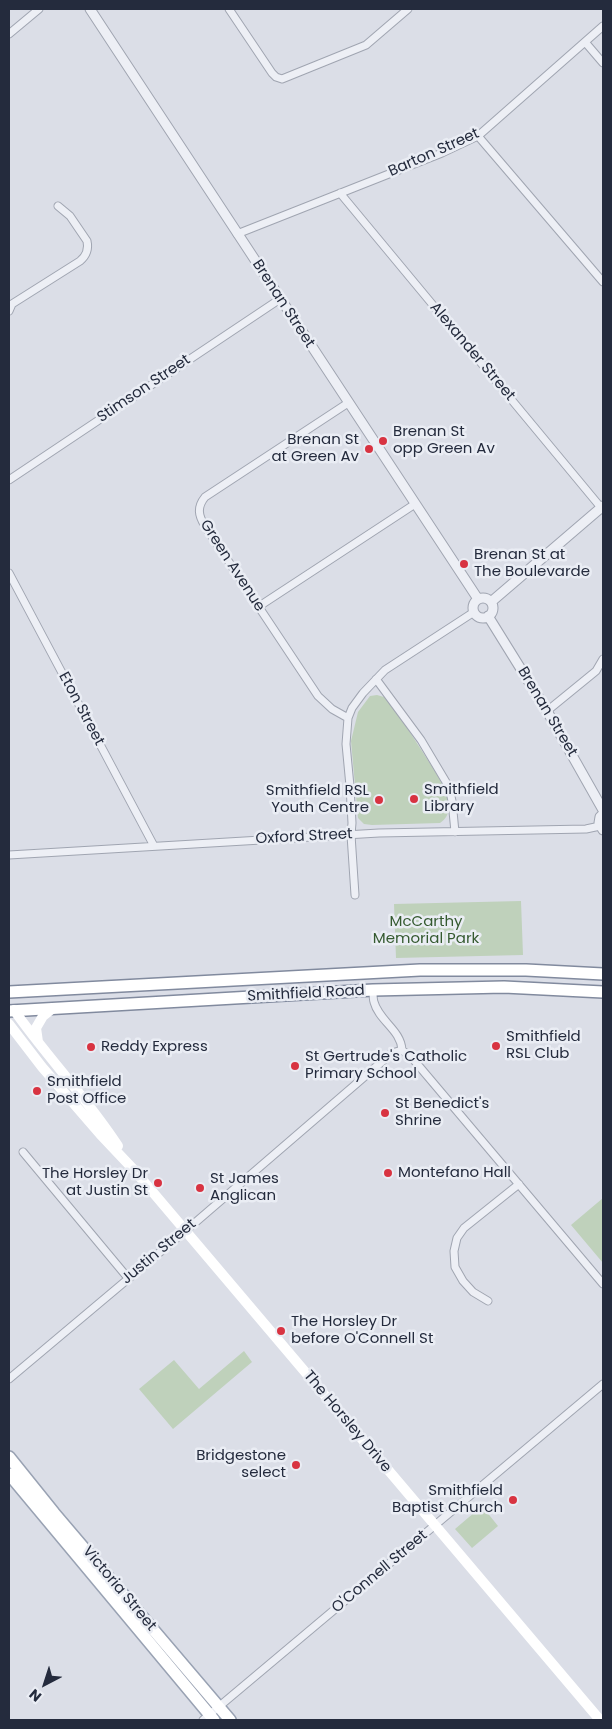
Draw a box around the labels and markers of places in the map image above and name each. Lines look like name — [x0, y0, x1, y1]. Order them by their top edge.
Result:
place label: Brenan St opp Green Av — [393, 423, 495, 458]
place label: Brenan St at Green Av — [271, 431, 359, 466]
marker: Brenan St opp Green Av — [377, 435, 389, 447]
marker: Brenan St at Green Av — [363, 443, 375, 455]
place label: Brenan St at The Boulevarde — [474, 546, 590, 581]
marker: Brenan St at The Boulevarde — [458, 558, 470, 570]
place label: Smithfield Library — [424, 781, 499, 816]
place label: Smithfield RSL Youth Centre — [266, 782, 369, 817]
marker: Smithfield Library — [408, 793, 420, 805]
marker: Smithfield RSL Youth Centre — [373, 794, 385, 806]
place label: Smithfield RSL Club — [506, 1028, 581, 1063]
place label: Reddy Express — [101, 1038, 208, 1056]
marker: Smithfield RSL Club — [490, 1040, 502, 1052]
marker: Reddy Express — [85, 1041, 97, 1053]
place label: St Gertrude's Catholic Primary School — [305, 1048, 467, 1083]
marker: St Gertrude's Catholic Primary School — [289, 1060, 301, 1072]
place label: Smithfield Post Office — [47, 1073, 126, 1108]
marker: Smithfield Post Office — [31, 1085, 43, 1097]
place label: St Benedict's Shrine — [395, 1095, 489, 1130]
marker: St Benedict's Shrine — [379, 1107, 391, 1119]
place label: Montefano Hall — [398, 1164, 511, 1182]
place label: The Horsley Dr at Justin St — [42, 1165, 148, 1200]
marker: Montefano Hall — [382, 1167, 394, 1179]
place label: St James Anglican — [210, 1170, 279, 1205]
marker: The Horsley Dr at Justin St — [152, 1177, 164, 1189]
marker: St James Anglican — [194, 1182, 206, 1194]
place label: The Horsley Dr before O'Connell St — [291, 1313, 433, 1348]
marker: The Horsley Dr before O'Connell St — [275, 1325, 287, 1337]
place label: Bridgestone select — [196, 1447, 286, 1482]
marker: Bridgestone select — [290, 1459, 302, 1471]
place label: Smithfield Baptist Church — [392, 1482, 503, 1517]
marker: Smithfield Baptist Church — [507, 1494, 519, 1506]

